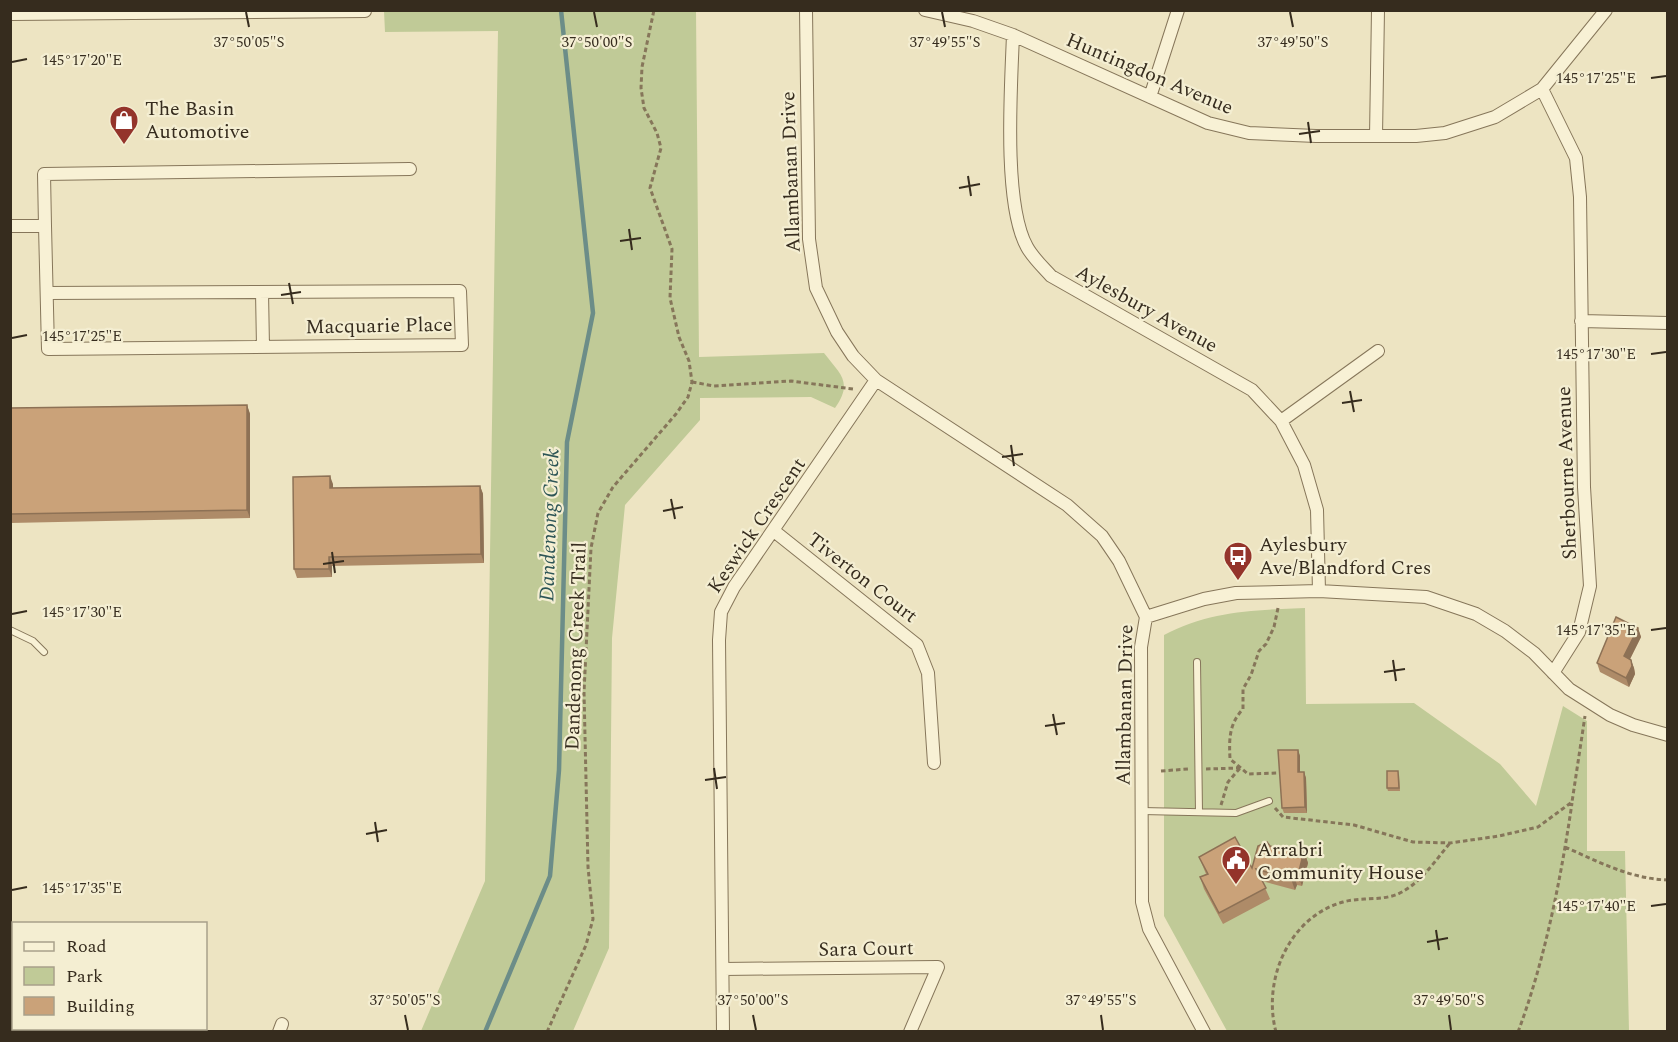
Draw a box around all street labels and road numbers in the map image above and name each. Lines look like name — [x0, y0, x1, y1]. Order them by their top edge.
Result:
street label: Huntingdon Avenue — [1061, 25, 1238, 123]
street label: Allambanan Drive — [773, 91, 809, 253]
street label: Aylesbury Avenue — [1070, 257, 1223, 360]
street label: Macquarie Place — [305, 310, 453, 342]
street label: Sherbourne Avenue — [1549, 386, 1585, 560]
street label: Keswick Crescent — [700, 452, 813, 599]
street label: Tiverton Court — [801, 525, 924, 631]
street label: Dandenong Creek Trail — [557, 541, 595, 751]
street label: Allambanan Drive — [1109, 624, 1141, 786]
street label: Sara Court — [818, 933, 914, 965]

